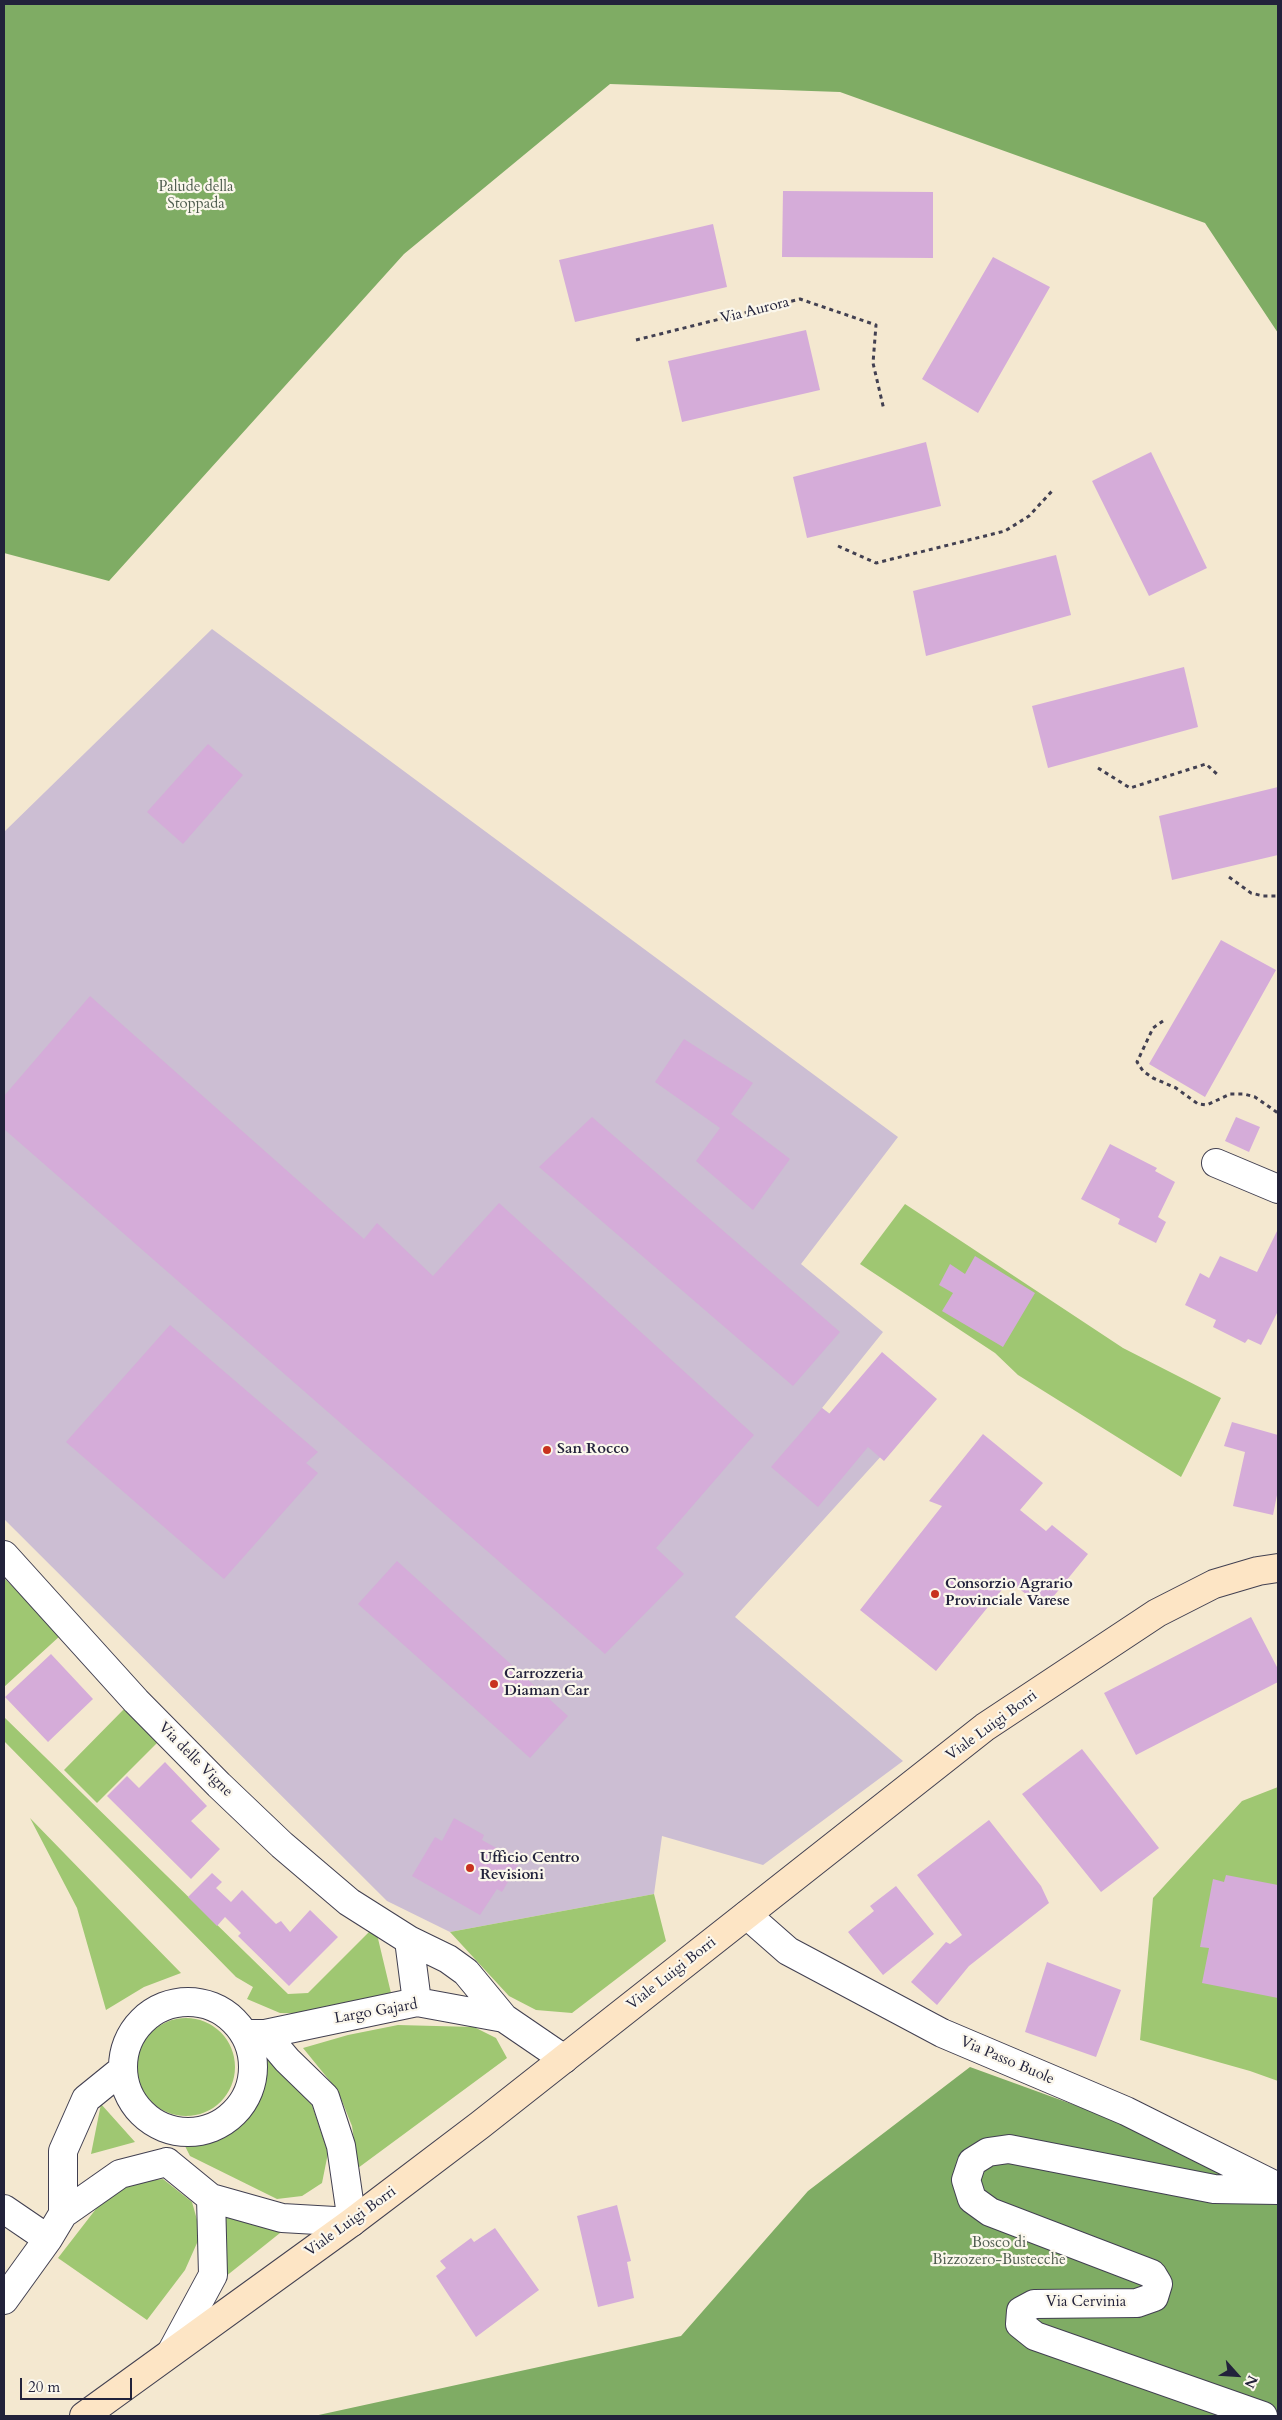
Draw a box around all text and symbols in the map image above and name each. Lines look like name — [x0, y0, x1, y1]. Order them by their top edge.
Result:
park label: Palude della Stoppada — [158, 179, 234, 214]
street label: Via Aurora — [719, 294, 791, 328]
place label: San Rocco — [557, 1441, 629, 1459]
marker: San Rocco — [541, 1444, 553, 1456]
place label: Consorzio Agrario Provinciale Varese — [945, 1576, 1073, 1611]
marker: Consorzio Agrario Provinciale Varese — [929, 1588, 941, 1600]
place label: Carrozzeria Diaman Car — [504, 1666, 589, 1701]
marker: Carrozzeria Diaman Car — [488, 1678, 500, 1690]
street label: Viale Luigi Borri — [943, 1687, 1041, 1765]
street label: Via delle Vigne — [154, 1719, 236, 1801]
place label: Ufficio Centro Revisioni — [480, 1850, 579, 1885]
marker: Ufficio Centro Revisioni — [464, 1862, 476, 1874]
street label: Viale Luigi Borri — [624, 1934, 720, 2014]
street label: Largo Gajard — [333, 1996, 419, 2028]
street label: Via Passo Buole — [957, 2033, 1057, 2089]
street label: Viale Luigi Borri — [302, 2183, 400, 2261]
park label: Bosco di Bizzozero-Bustecche — [932, 2235, 1066, 2270]
street label: Via Cervinia — [1046, 2294, 1126, 2312]
north arrow — [1212, 2350, 1262, 2400]
scale bar — [22, 2368, 135, 2400]
text: N — [1240, 2372, 1262, 2391]
text: 20 m — [28, 2377, 60, 2397]

